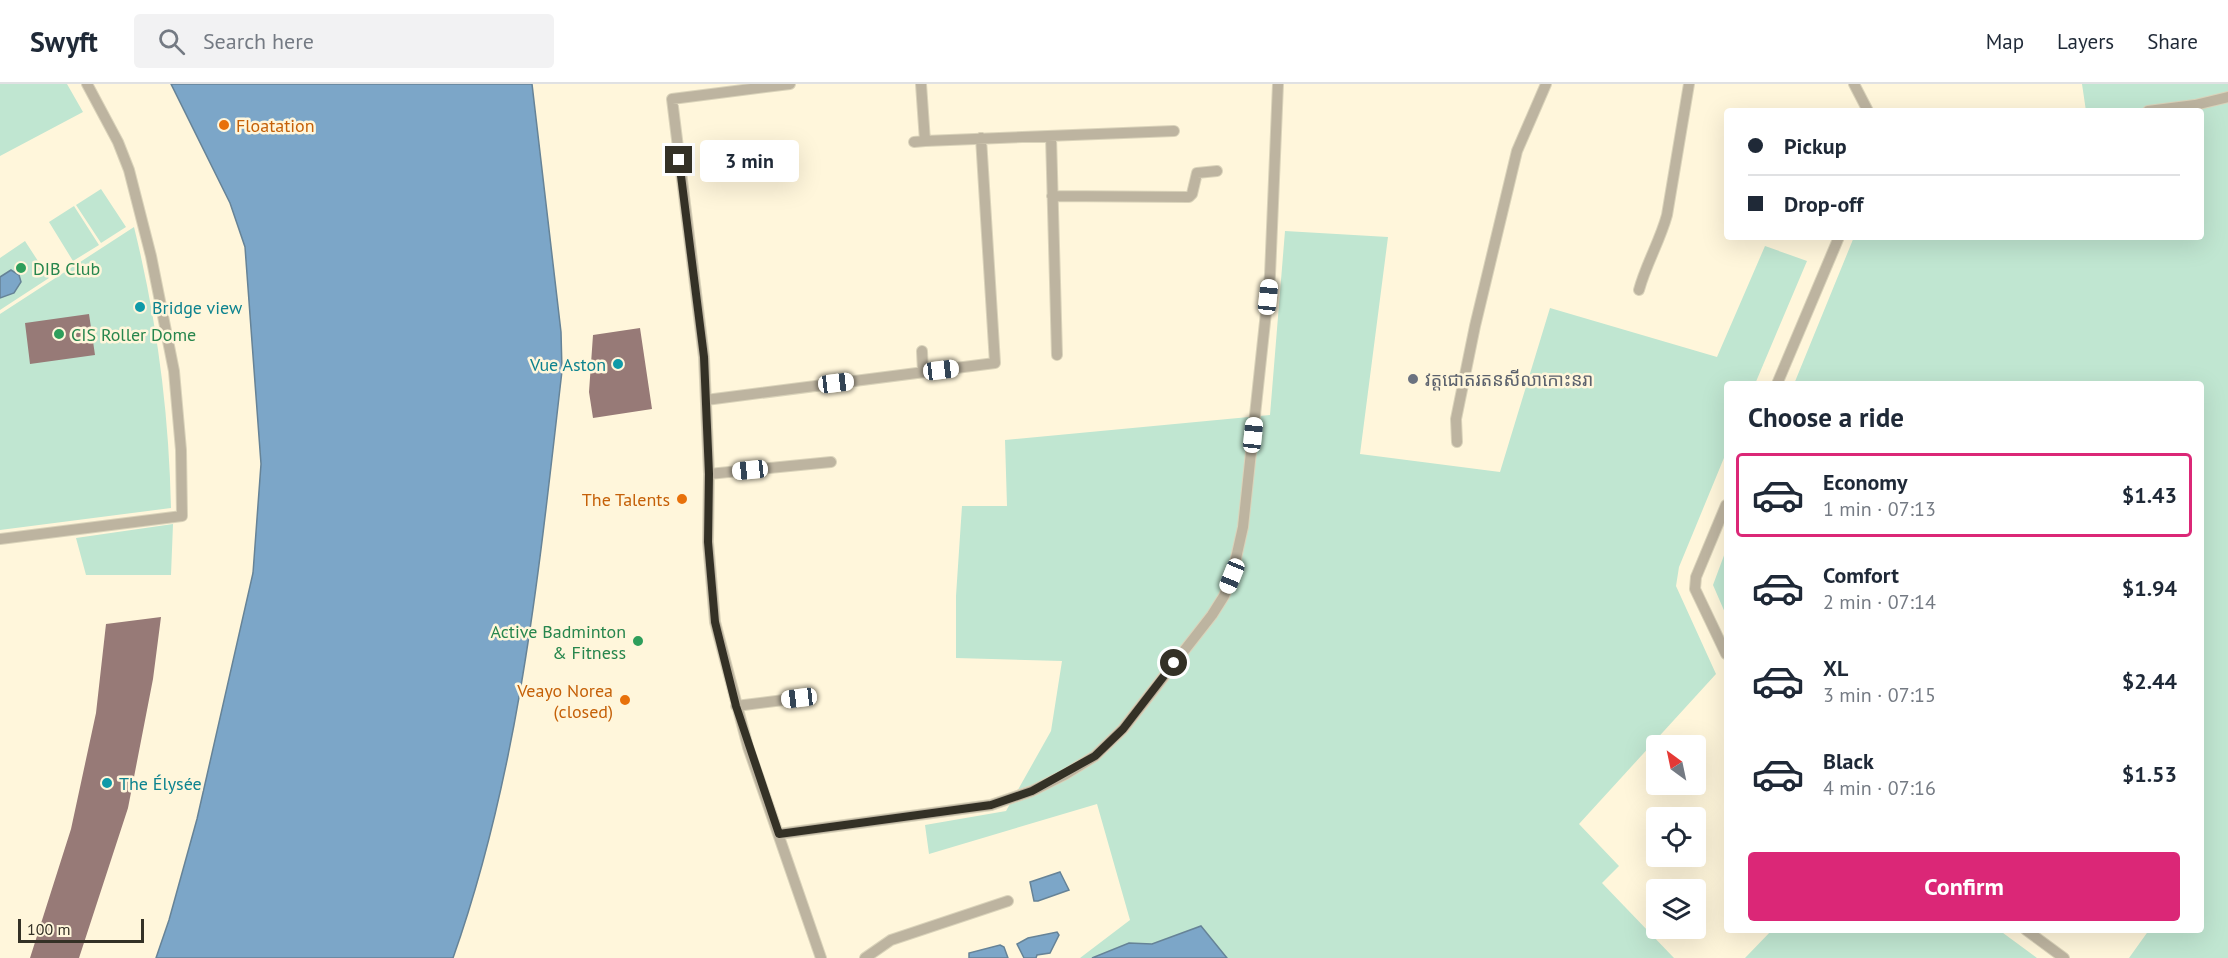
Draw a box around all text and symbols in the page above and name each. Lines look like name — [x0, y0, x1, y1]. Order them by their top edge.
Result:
search box — [134, 14, 554, 68]
text: Swyft — [30, 23, 98, 60]
icon: search — [155, 25, 188, 58]
text: Search here — [203, 27, 314, 55]
text: Map — [1986, 28, 2024, 55]
text: Layers — [2057, 28, 2114, 55]
text: Share — [2147, 28, 2198, 55]
place label: Floatation — [236, 114, 315, 137]
marker: Floatation — [217, 118, 231, 132]
text: Pickup — [1784, 132, 1847, 160]
callout: 3 min — [700, 139, 799, 181]
route end — [665, 146, 692, 173]
text: 3 min — [725, 148, 774, 174]
text: Drop-off — [1784, 190, 1863, 218]
place label: DIB Club — [33, 257, 100, 280]
marker: DIB Club — [14, 261, 28, 275]
car — [1257, 278, 1279, 316]
place label: Bridge view — [152, 296, 243, 319]
marker: Bridge view — [133, 300, 147, 314]
place label: CIS Roller Dome — [71, 323, 196, 346]
marker: CIS Roller Dome — [52, 327, 66, 341]
place label: Vue Aston — [529, 353, 606, 376]
marker: Vue Aston — [611, 357, 625, 371]
car — [922, 359, 960, 381]
place label: វត្តជោតរតនសីលាកោះនរា — [1425, 368, 1593, 391]
car — [817, 372, 855, 394]
marker: វត្តជោតរតនសីលាកោះនរា — [1406, 372, 1420, 386]
text: Choose a ride — [1748, 400, 1904, 434]
car — [1242, 416, 1264, 454]
car — [731, 459, 769, 481]
icon: car — [1751, 468, 1805, 522]
text: Economy — [1823, 468, 1907, 496]
text: $1.43 — [2122, 481, 2177, 509]
place label: The Talents — [582, 488, 670, 511]
marker: The Talents — [675, 492, 689, 506]
text: 1 min · 07:13 — [1823, 496, 1936, 522]
car — [1217, 556, 1247, 596]
icon: car — [1751, 561, 1805, 615]
text: Comfort — [1823, 561, 1899, 589]
text: $1.94 — [2122, 574, 2177, 602]
text: 2 min · 07:14 — [1823, 589, 1936, 615]
place label: Active Badminton & Fitness — [490, 620, 626, 664]
marker: Active Badminton & Fitness — [631, 634, 645, 648]
route start — [1160, 649, 1187, 676]
icon: car — [1751, 654, 1805, 708]
text: XL — [1823, 654, 1848, 682]
text: $2.44 — [2122, 667, 2177, 695]
place label: Veayo Norea (closed) — [516, 679, 613, 723]
text: 3 min · 07:15 — [1823, 682, 1936, 708]
car — [780, 687, 818, 709]
marker: Veayo Norea (closed) — [618, 693, 632, 707]
north arrow — [1646, 735, 1706, 795]
map controls — [1646, 735, 1706, 939]
icon: car — [1751, 747, 1805, 801]
text: Black — [1823, 747, 1874, 775]
text: $1.53 — [2122, 760, 2177, 788]
place label: The Élysée — [119, 772, 202, 795]
text: 4 min · 07:16 — [1823, 775, 1936, 801]
marker: The Élysée — [100, 776, 114, 790]
button: locate — [1646, 807, 1706, 867]
button: Confirm — [1748, 852, 2180, 921]
button: layers — [1646, 879, 1706, 939]
scale bar — [18, 916, 144, 944]
text: 100 m — [27, 919, 70, 939]

